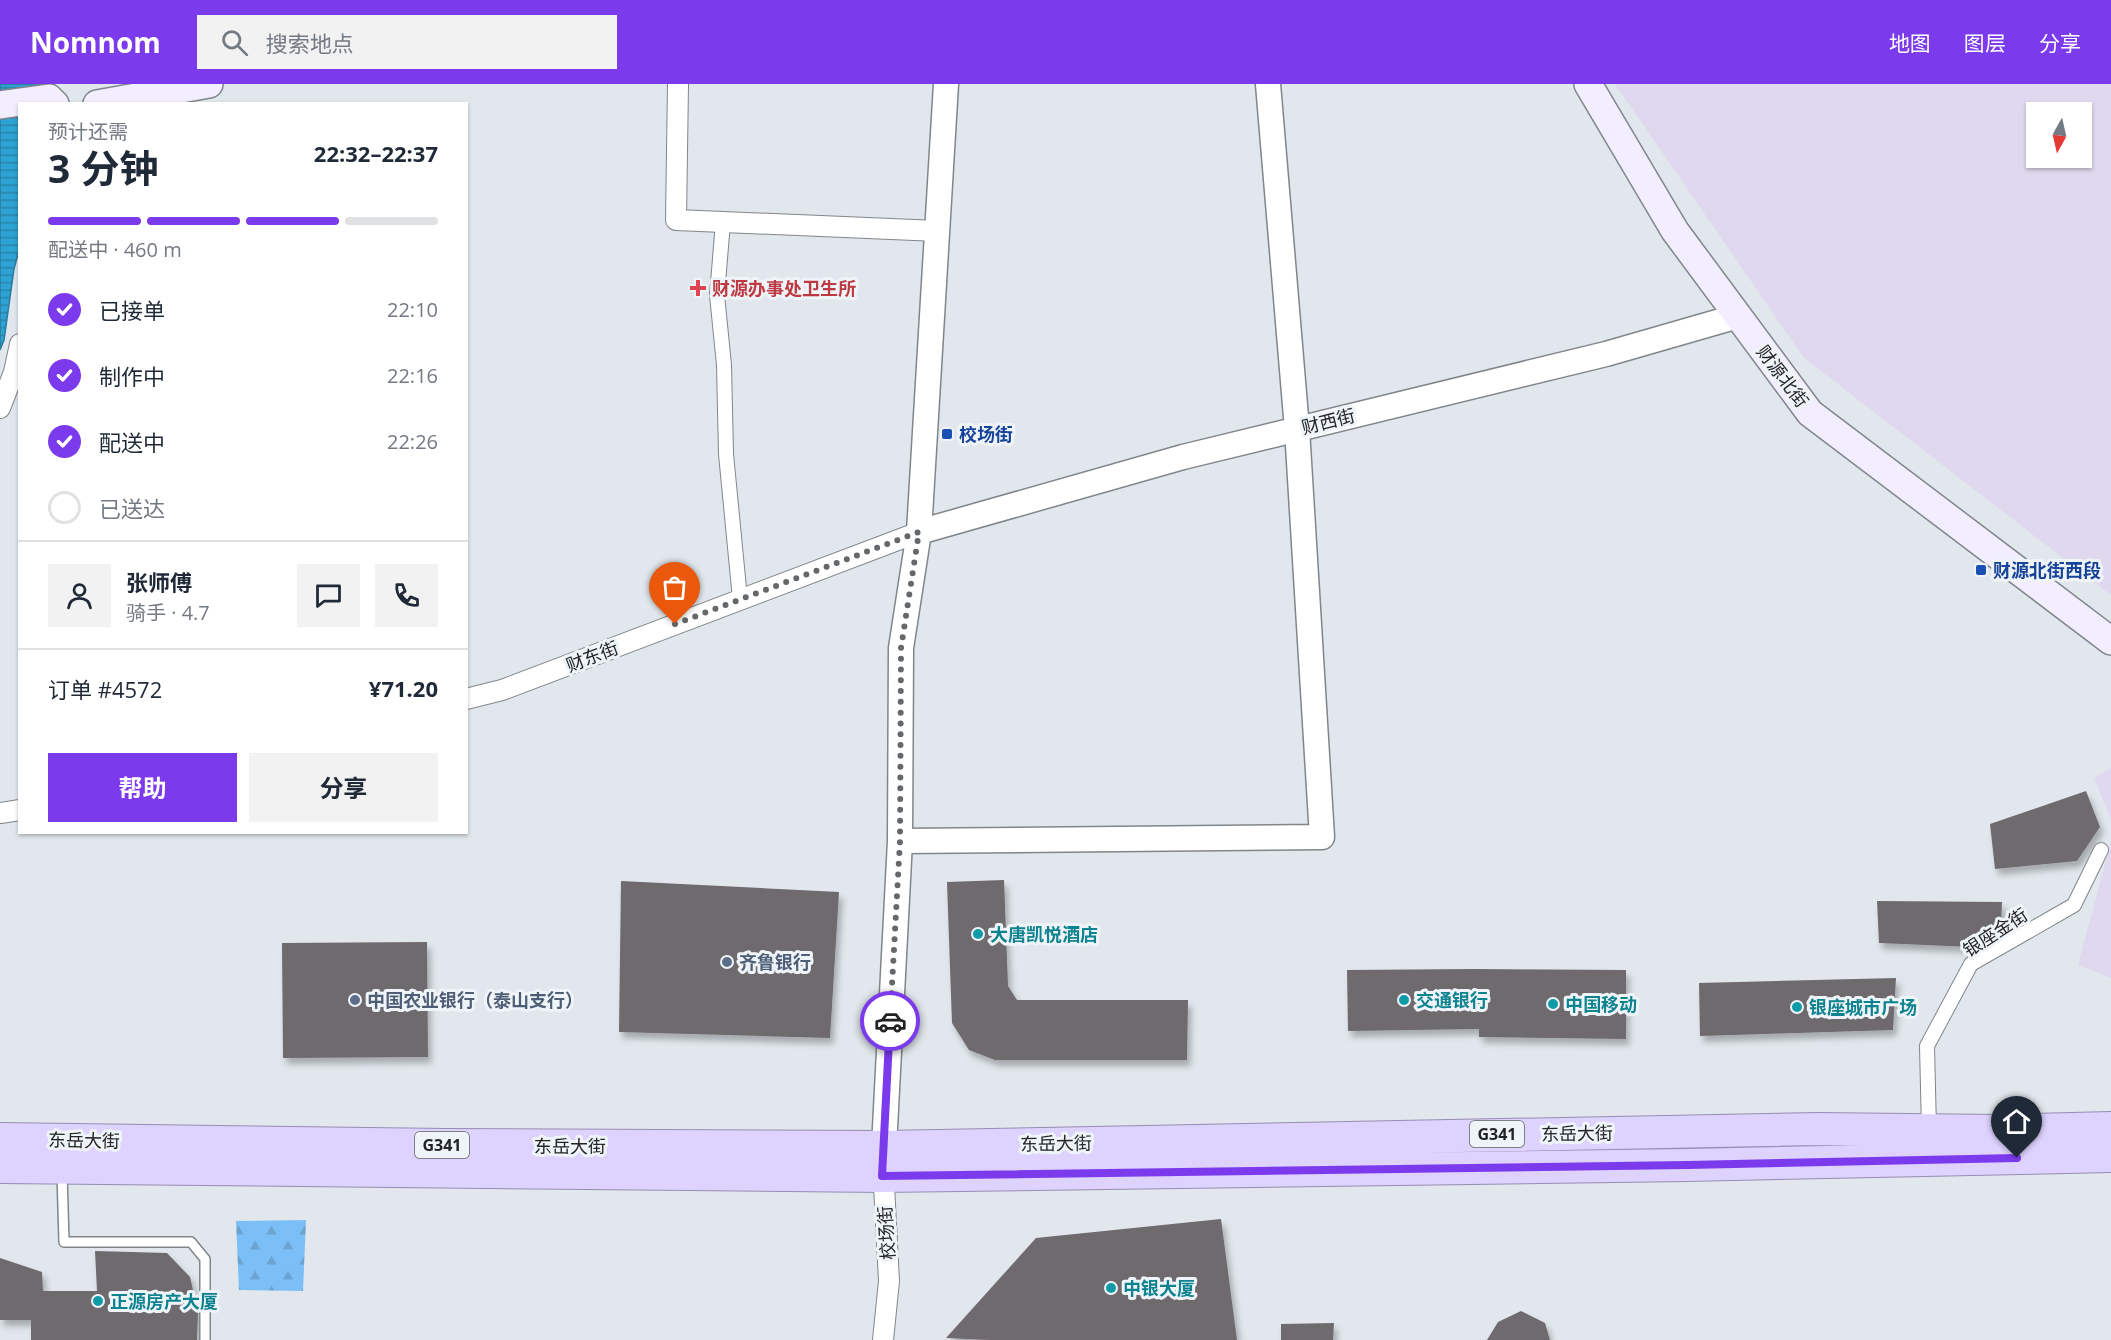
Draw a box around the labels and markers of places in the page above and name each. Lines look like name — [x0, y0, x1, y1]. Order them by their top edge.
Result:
place label: 财源办事处卫生所 — [712, 276, 856, 300]
marker: 财源办事处卫生所 — [689, 279, 707, 297]
place label: 校场街 — [959, 422, 1013, 446]
marker: 校场街 — [940, 427, 954, 441]
place label: 财源北街西段 — [1993, 558, 2101, 582]
pin — [649, 562, 700, 624]
marker: 财源北街西段 — [1974, 563, 1988, 577]
place label: 大唐凯悦酒店 — [990, 922, 1098, 946]
marker: 大唐凯悦酒店 — [971, 927, 985, 941]
place label: 齐鲁银行 — [739, 950, 811, 974]
marker: 齐鲁银行 — [720, 955, 734, 969]
place label: 中国农业银行（泰山支行） — [367, 988, 583, 1012]
place label: 交通银行 — [1416, 988, 1488, 1012]
place label: 中国移动 — [1565, 992, 1637, 1016]
marker: 中国农业银行（泰山支行） — [348, 993, 362, 1007]
marker: 交通银行 — [1397, 993, 1411, 1007]
place label: 银座城市广场 — [1809, 995, 1917, 1019]
marker: 中国移动 — [1546, 997, 1560, 1011]
marker: 银座城市广场 — [1790, 1000, 1804, 1014]
pin — [1991, 1096, 2042, 1158]
place label: 中银大厦 — [1123, 1276, 1195, 1300]
marker: 中银大厦 — [1104, 1281, 1118, 1295]
place label: 正源房产大厦 — [110, 1289, 218, 1313]
marker: 正源房产大厦 — [91, 1294, 105, 1308]

